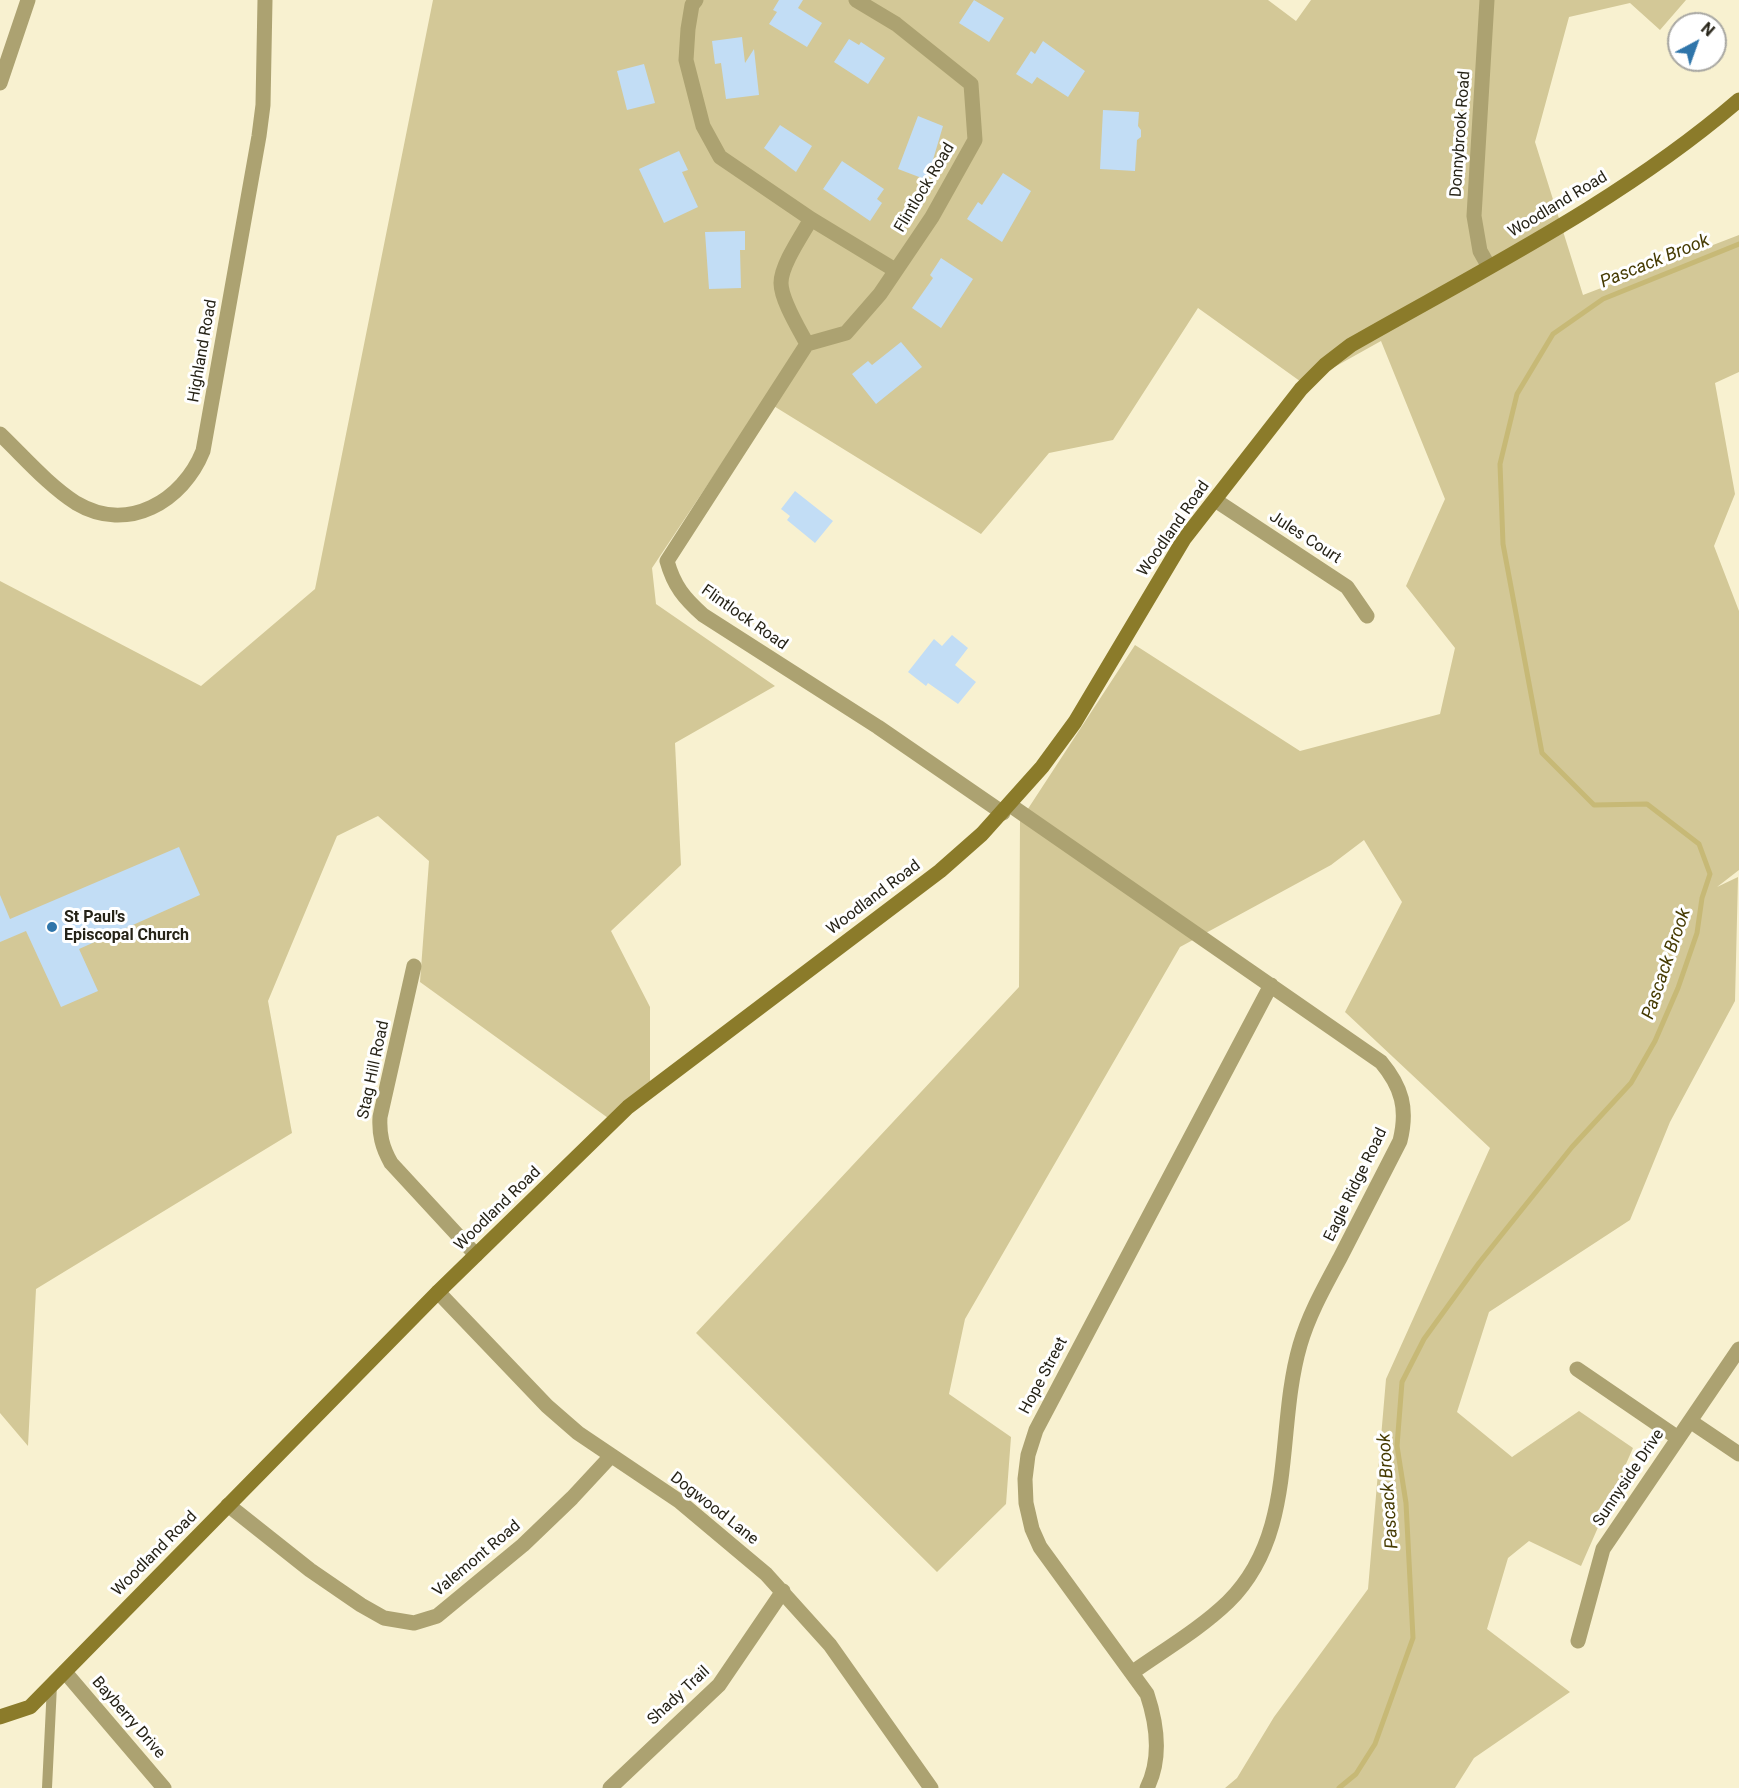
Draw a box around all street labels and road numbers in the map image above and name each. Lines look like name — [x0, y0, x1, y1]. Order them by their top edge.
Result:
street label: Donnybrook Road — [1447, 70, 1475, 198]
street label: Flintlock Road — [891, 140, 959, 236]
street label: Woodland Road — [1505, 168, 1611, 242]
street label: Highland Road — [184, 298, 222, 404]
street label: Woodland Road — [1134, 477, 1214, 581]
street label: Jules Court — [1266, 508, 1344, 568]
street label: Flintlock Road — [697, 581, 791, 655]
street label: Woodland Road — [823, 857, 925, 939]
street label: Stag Hill Road — [354, 1019, 394, 1121]
street label: Eagle Ridge Road — [1320, 1125, 1392, 1245]
street label: Woodland Road — [451, 1163, 545, 1255]
street label: Hope Street — [1016, 1334, 1072, 1418]
street label: Sunnyside Drive — [1589, 1426, 1669, 1530]
street label: Dogwood Lane — [666, 1469, 762, 1549]
street label: Woodland Road — [108, 1507, 202, 1601]
street label: Valemont Road — [429, 1517, 525, 1601]
street label: Shady Trail — [644, 1662, 714, 1730]
street label: Bayberry Drive — [87, 1673, 169, 1763]

